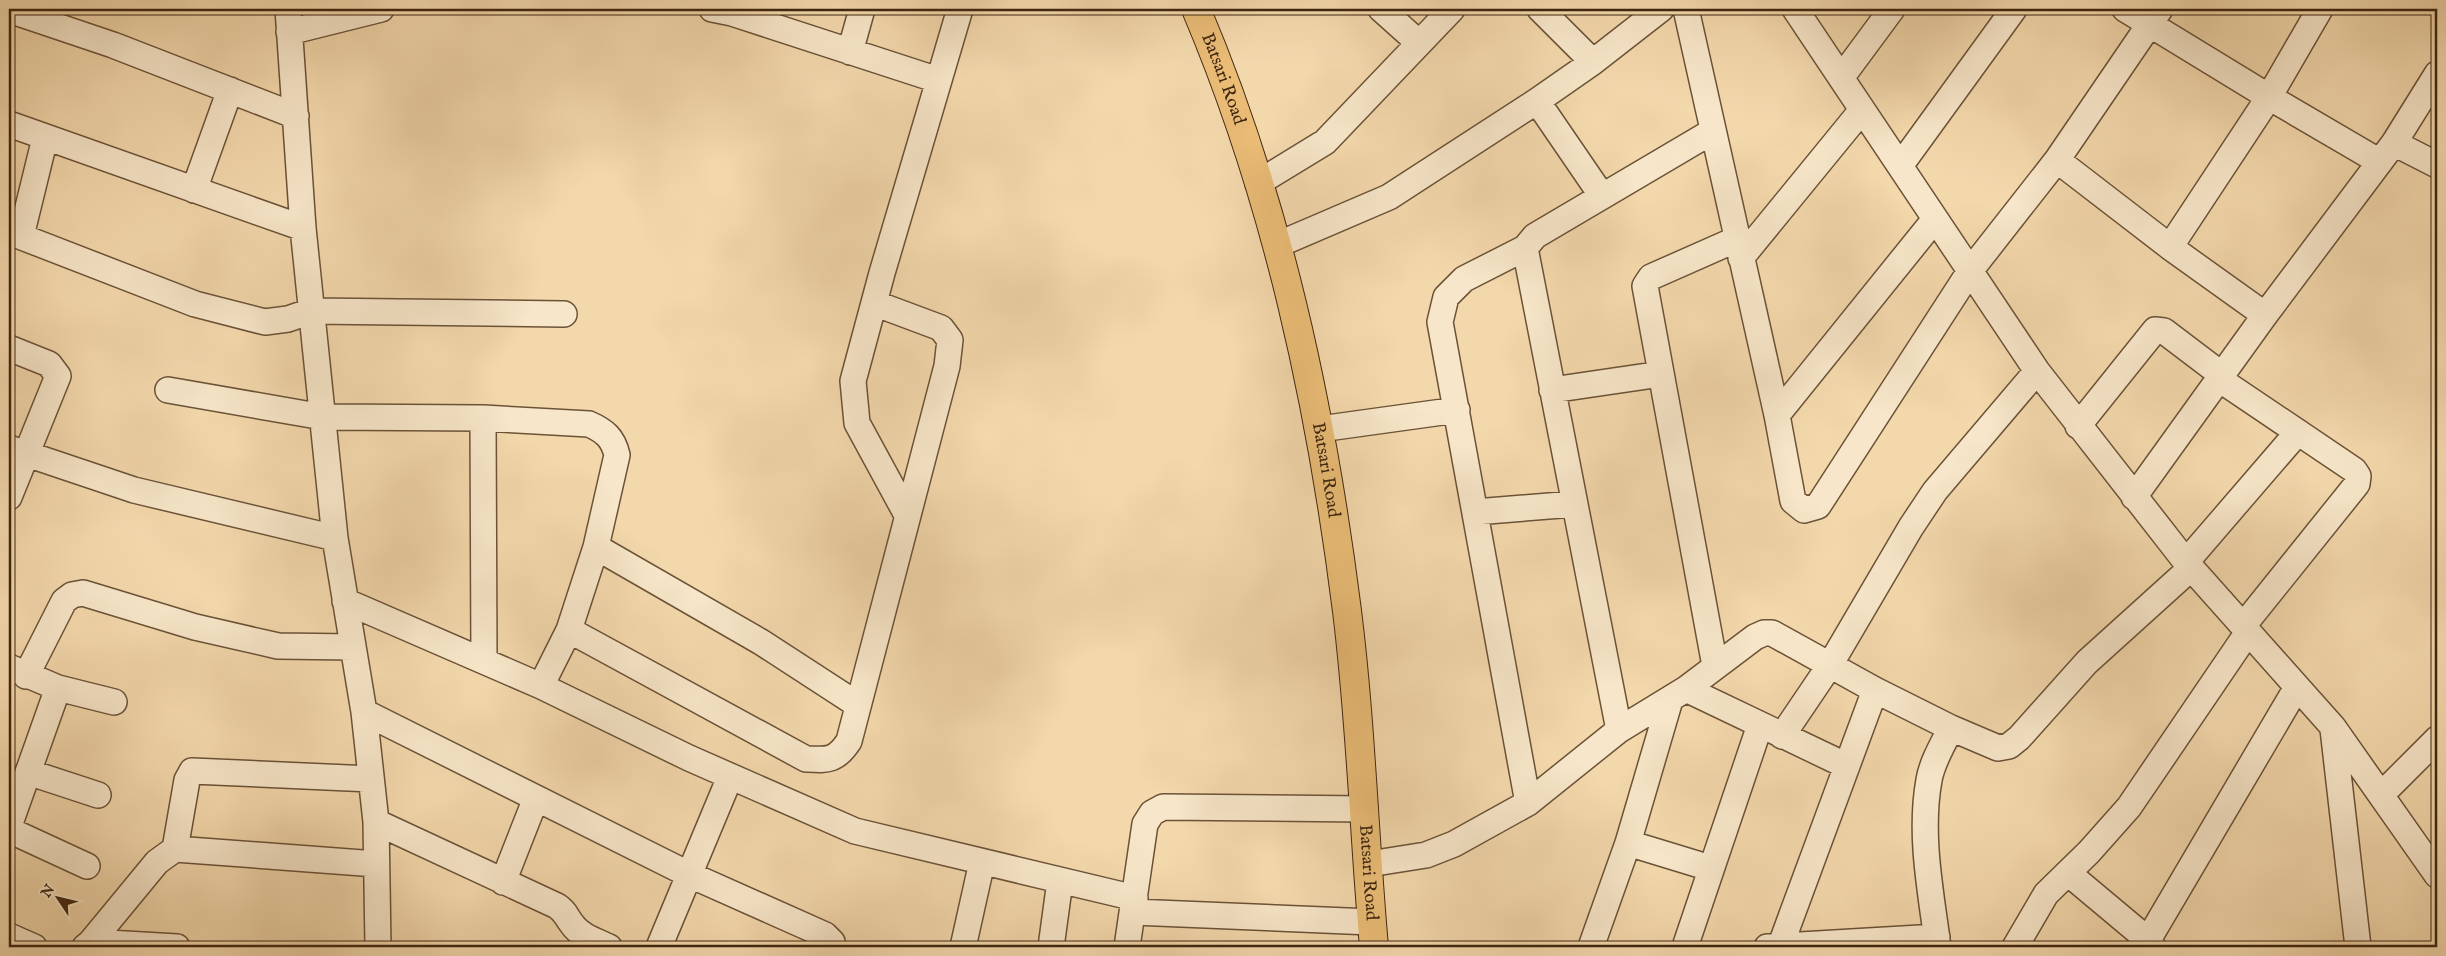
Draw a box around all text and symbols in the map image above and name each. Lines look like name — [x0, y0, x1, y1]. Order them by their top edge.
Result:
street label: Batsari Road — [1196, 30, 1251, 128]
street label: Batsari Road — [1306, 421, 1345, 520]
street label: Batsari Road — [1354, 824, 1383, 922]
north arrow — [32, 874, 82, 924]
text: N — [37, 881, 59, 902]

